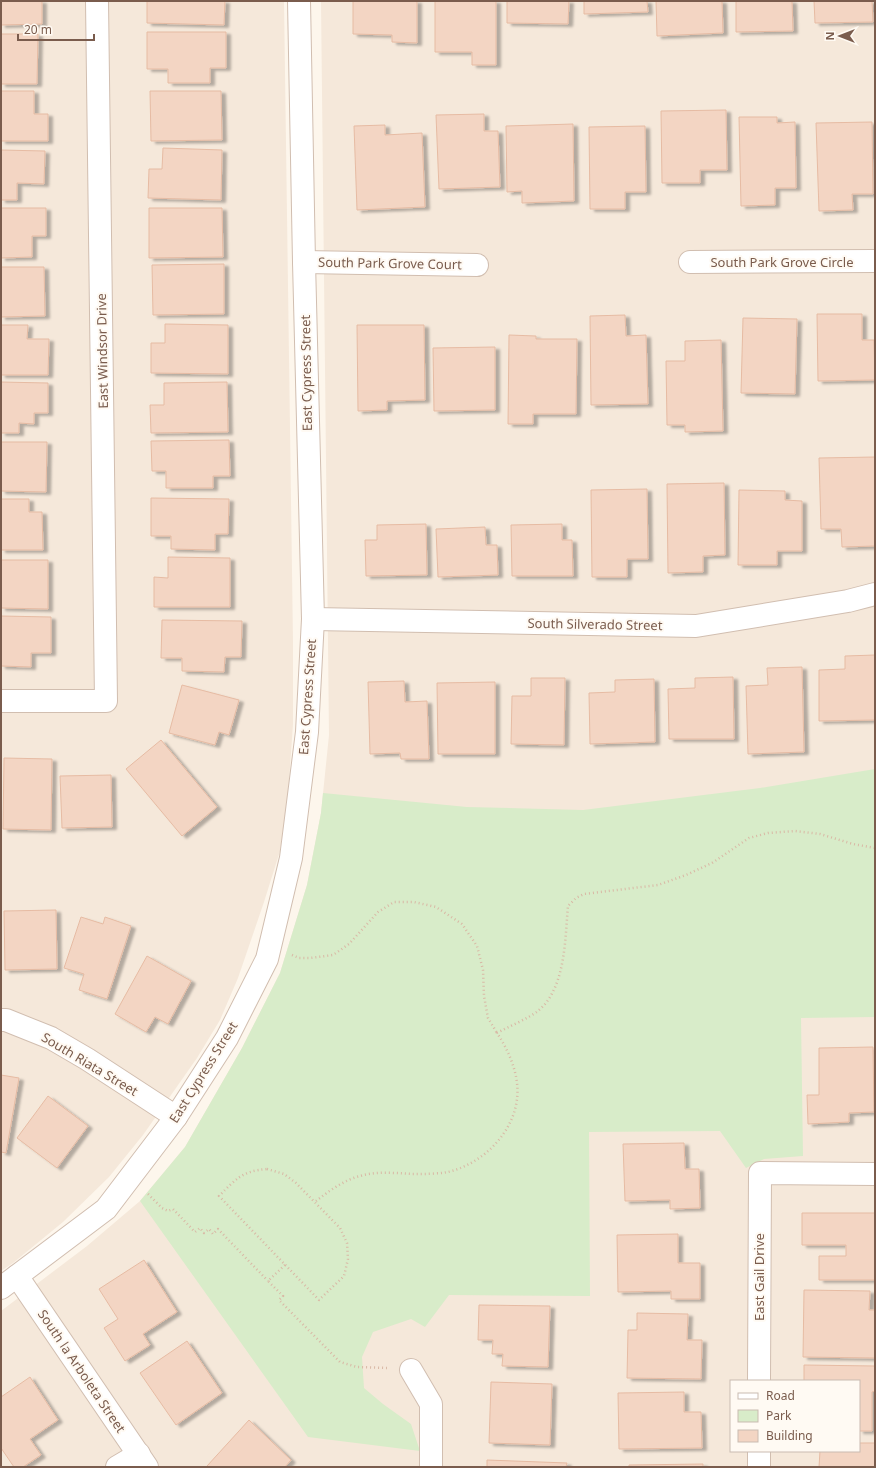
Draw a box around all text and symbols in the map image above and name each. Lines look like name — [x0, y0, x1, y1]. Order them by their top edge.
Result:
scale bar — [18, 16, 94, 42]
north arrow — [820, 16, 860, 56]
text: 20 m — [24, 21, 52, 38]
text: N — [822, 32, 837, 40]
street label: South Park Grove Court — [318, 253, 462, 273]
street label: South Park Grove Circle — [710, 253, 854, 271]
street label: East Windsor Drive — [92, 293, 112, 409]
street label: East Cypress Street — [296, 314, 316, 431]
street label: South Silverado Street — [527, 614, 663, 634]
street label: East Cypress Street — [294, 638, 320, 756]
street label: East Cypress Street — [165, 1018, 242, 1126]
street label: South Riata Street — [38, 1028, 142, 1100]
street label: East Gail Drive — [750, 1233, 768, 1321]
street label: South la Arboleta Street — [34, 1306, 130, 1436]
legend — [730, 1380, 860, 1452]
text: Road — [766, 1387, 795, 1404]
text: Park — [766, 1407, 792, 1424]
text: Building — [766, 1427, 813, 1444]

